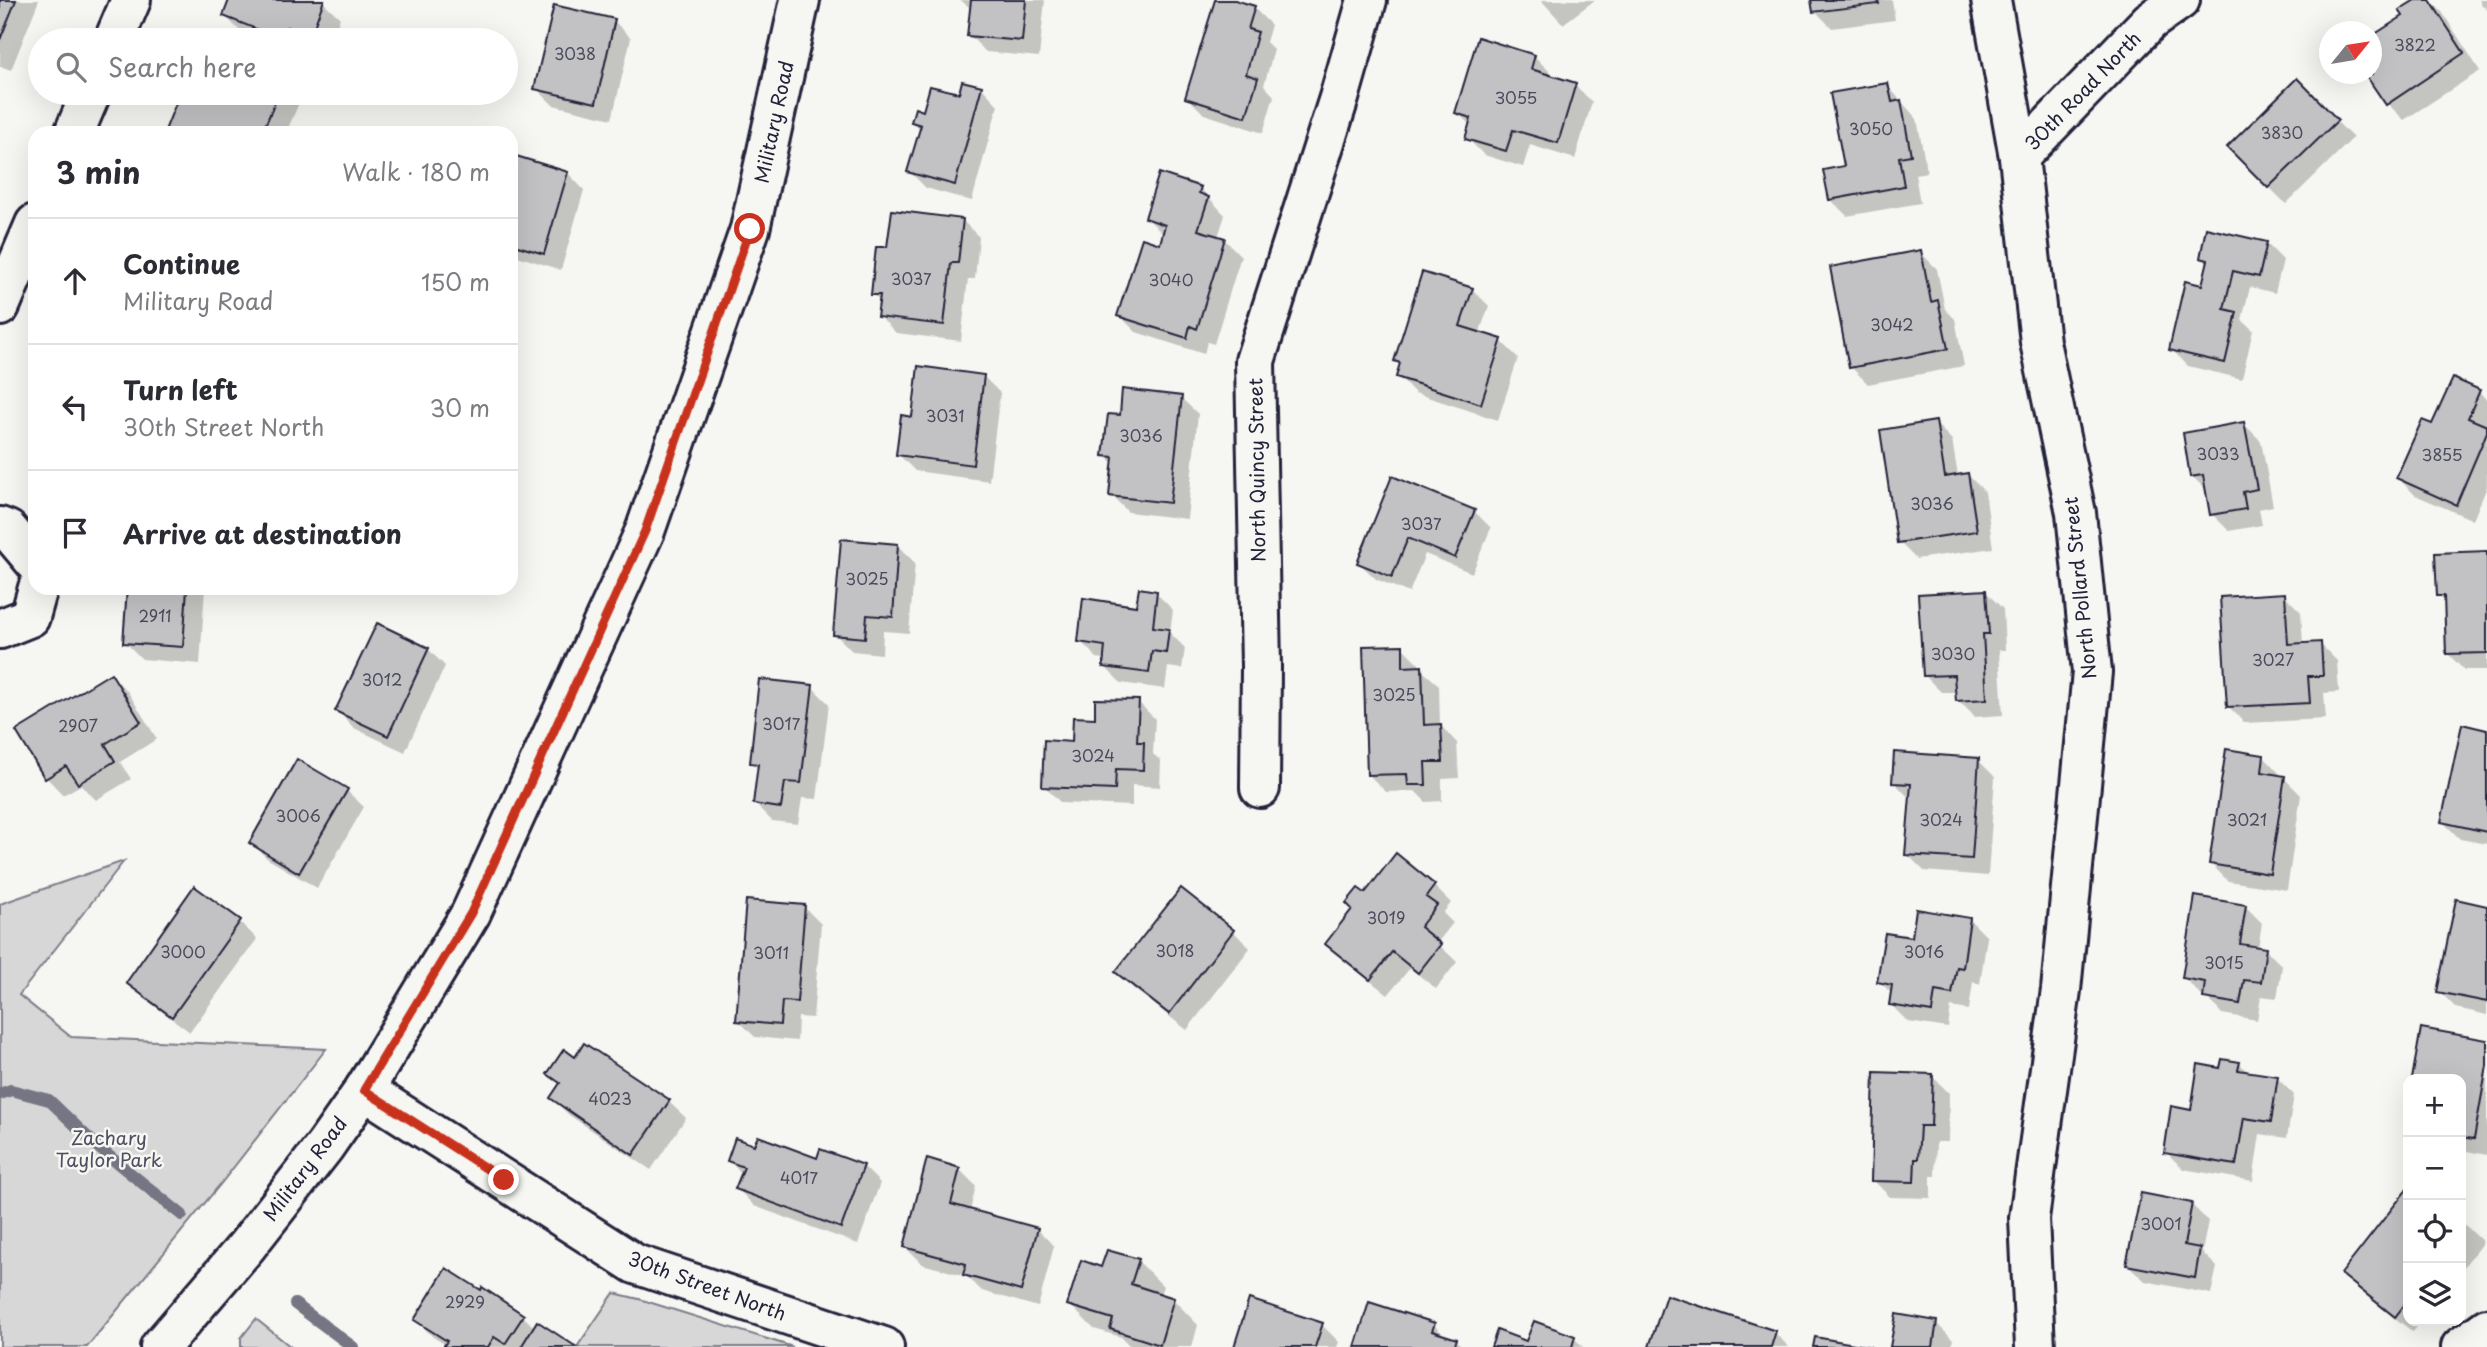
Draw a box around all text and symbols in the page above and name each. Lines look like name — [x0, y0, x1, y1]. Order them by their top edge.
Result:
north arrow — [2319, 21, 2382, 84]
street label: 30th Road North — [2018, 24, 2147, 156]
search box — [28, 28, 518, 105]
house number: 3822 — [2394, 32, 2436, 56]
house number: 3038 — [554, 41, 596, 65]
text: Search here — [108, 47, 257, 86]
icon: search — [52, 48, 90, 86]
street label: Military Road — [746, 58, 800, 185]
house number: 3055 — [1495, 85, 1537, 109]
house number: 3050 — [1849, 116, 1893, 140]
house number: 3830 — [2261, 120, 2303, 144]
text: 3 min — [56, 149, 141, 194]
text: Walk · 180 m — [342, 154, 490, 189]
route start — [734, 213, 765, 244]
text: Continue — [123, 244, 240, 283]
icon: ahead — [56, 262, 94, 300]
text: 150 m — [421, 264, 490, 299]
house number: 3037 — [890, 266, 932, 290]
house number: 3040 — [1149, 267, 1193, 291]
text: Military Road — [123, 283, 273, 318]
house number: 3042 — [1870, 312, 1914, 336]
text: Turn left — [123, 370, 238, 409]
street label: North Quincy Street — [1240, 377, 1272, 562]
icon: left — [56, 388, 94, 426]
text: 30 m — [429, 390, 490, 425]
house number: 3031 — [925, 403, 965, 427]
text: 30th Street North — [123, 409, 324, 444]
house number: 3036 — [1119, 423, 1163, 447]
house number: 3033 — [2196, 441, 2240, 465]
house number: 3855 — [2422, 442, 2462, 466]
house number: 3036 — [1910, 491, 1954, 515]
street label: North Pollard Street — [2055, 495, 2102, 681]
house number: 3037 — [1400, 511, 1442, 535]
icon: arrive — [56, 514, 94, 552]
text: Arrive at destination — [123, 514, 402, 553]
house number: 3025 — [845, 566, 889, 590]
house number: 2911 — [138, 603, 172, 627]
house number: 3030 — [1931, 641, 1975, 665]
house number: 3027 — [2252, 647, 2294, 671]
house number: 3012 — [362, 667, 402, 691]
house number: 3025 — [1372, 682, 1416, 706]
house number: 3017 — [762, 711, 801, 735]
house number: 2907 — [58, 713, 98, 737]
house number: 3024 — [1071, 743, 1115, 767]
house number: 3006 — [275, 803, 321, 827]
house number: 3024 — [1919, 807, 1963, 831]
house number: 3021 — [2227, 807, 2267, 831]
house number: 3019 — [1367, 905, 1405, 929]
house number: 3018 — [1155, 938, 1195, 962]
house number: 3000 — [160, 939, 206, 963]
house number: 3016 — [1904, 939, 1944, 963]
house number: 3011 — [753, 940, 789, 964]
house number: 3015 — [2204, 950, 2244, 974]
map controls — [2403, 1074, 2466, 1326]
button: + — [2403, 1074, 2466, 1137]
house number: 4023 — [588, 1086, 632, 1110]
street label: Military Road — [256, 1110, 353, 1226]
park label: Zachary Taylor Park — [56, 1123, 163, 1173]
button: − — [2403, 1137, 2466, 1200]
route end — [488, 1164, 519, 1195]
house number: 4017 — [780, 1165, 818, 1189]
button: locate — [2403, 1200, 2466, 1263]
house number: 3001 — [2140, 1211, 2182, 1235]
street label: 30th Street North — [624, 1243, 790, 1327]
button: layers — [2403, 1263, 2466, 1326]
house number: 2929 — [445, 1289, 485, 1313]

